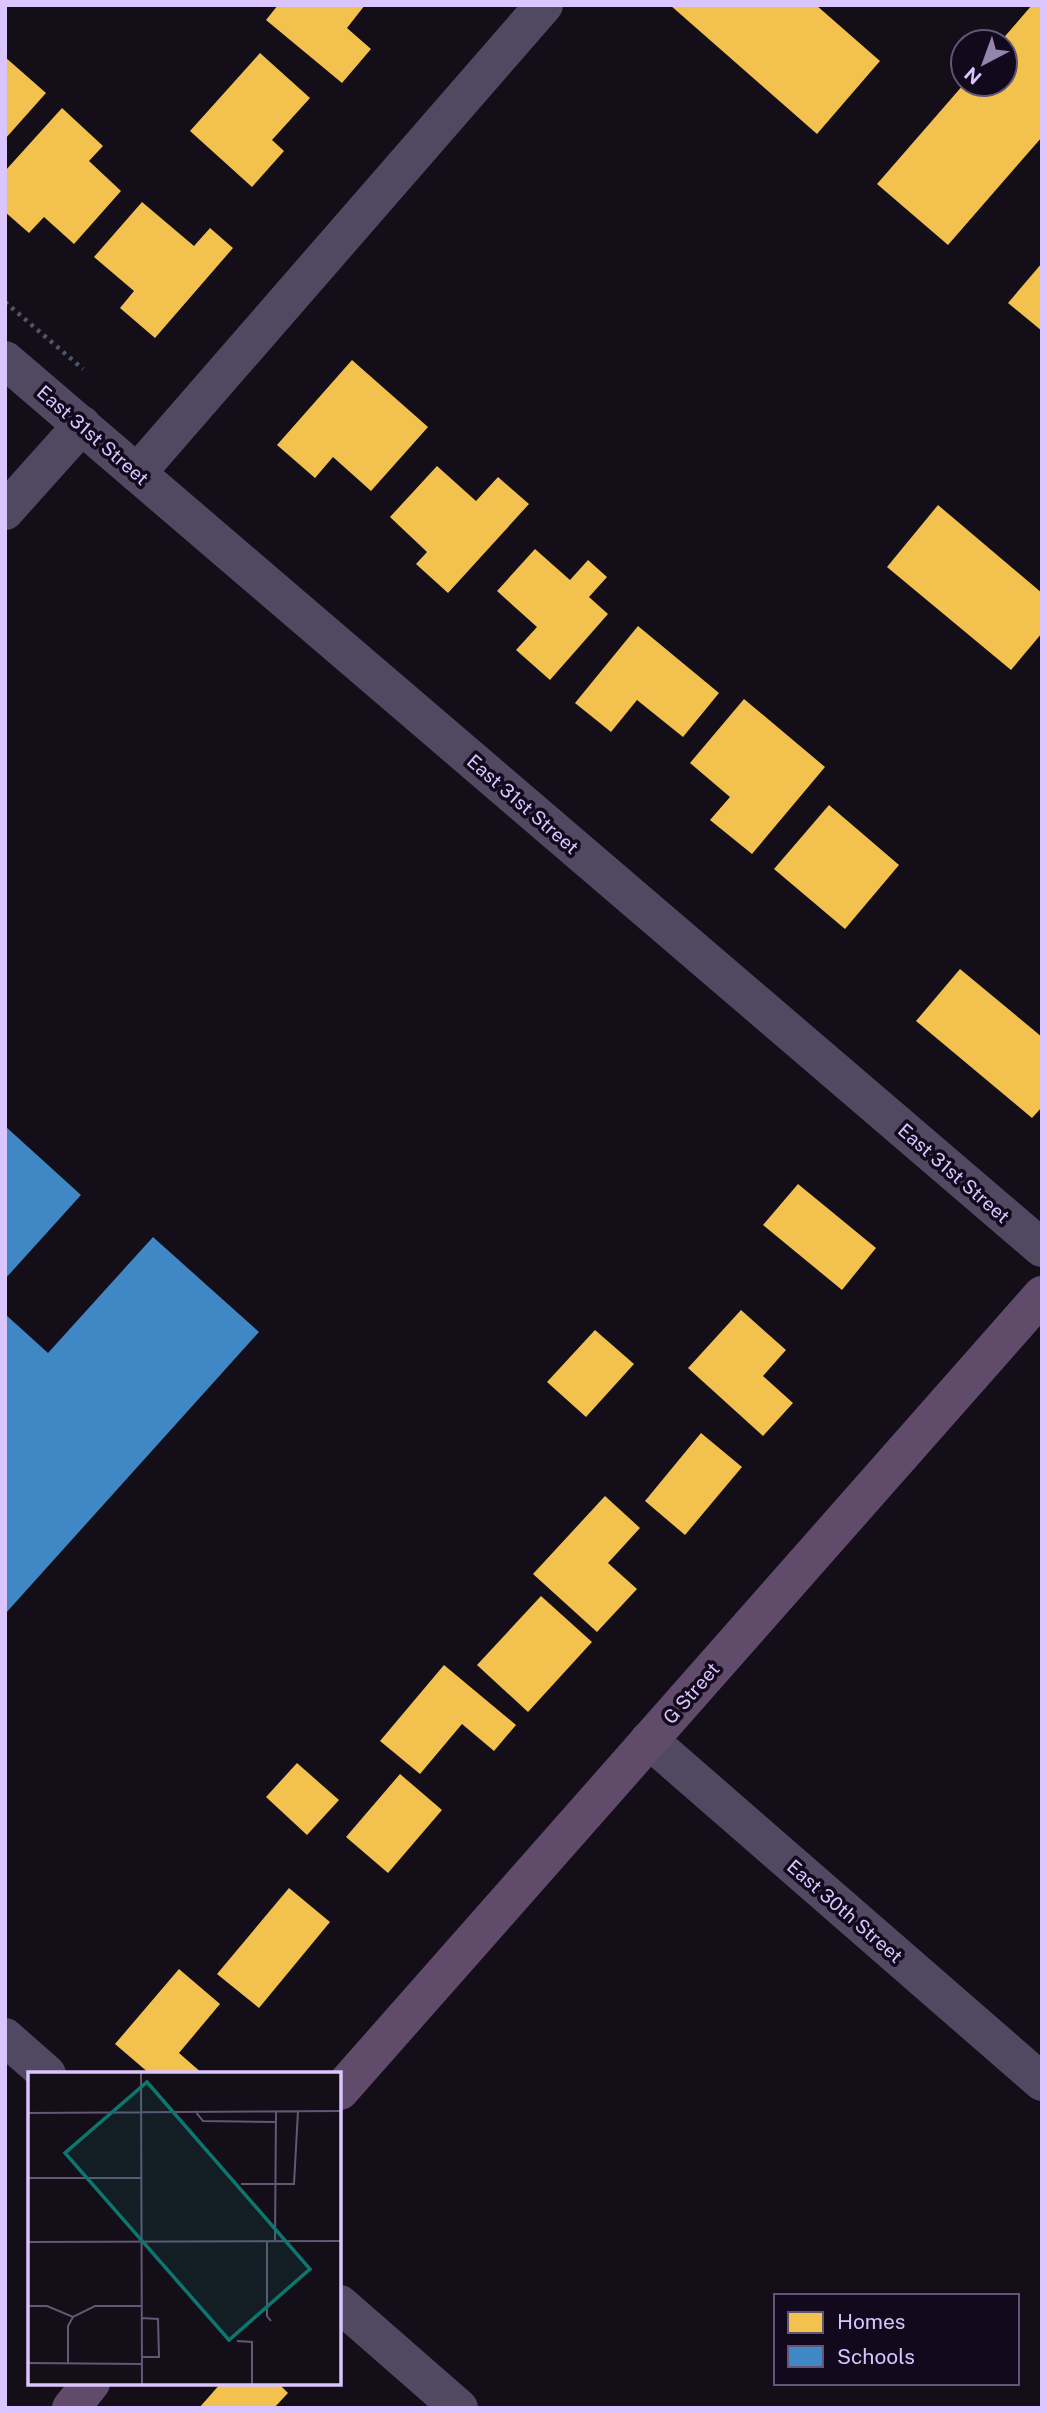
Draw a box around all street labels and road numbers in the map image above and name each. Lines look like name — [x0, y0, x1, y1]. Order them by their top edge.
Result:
street label: East 31st Street — [33, 381, 153, 489]
street label: East 31st Street — [463, 750, 583, 858]
street label: East 31st Street — [894, 1119, 1014, 1227]
street label: G Street — [658, 1658, 724, 1728]
street label: East 30th Street — [783, 1855, 907, 1967]

